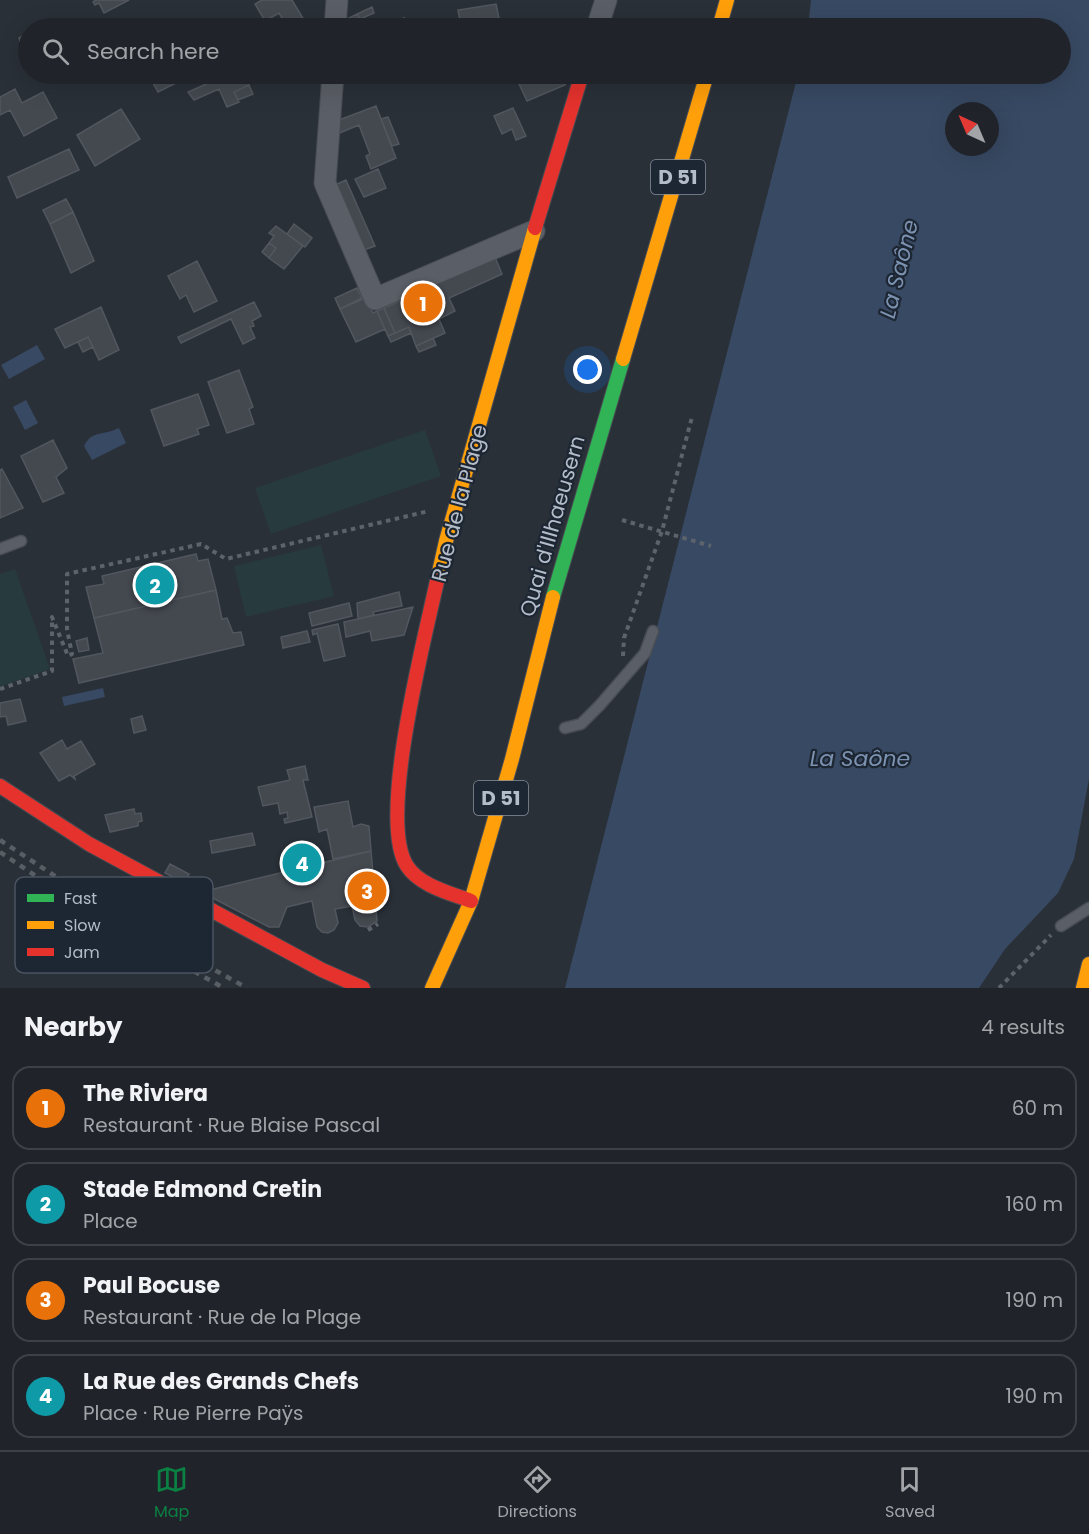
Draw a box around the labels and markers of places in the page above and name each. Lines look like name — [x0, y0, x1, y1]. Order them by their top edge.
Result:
pin: 1 — [404, 280, 442, 326]
pin: 2 — [136, 562, 174, 608]
pin: 4 — [282, 840, 322, 886]
pin: 3 — [348, 868, 386, 914]

